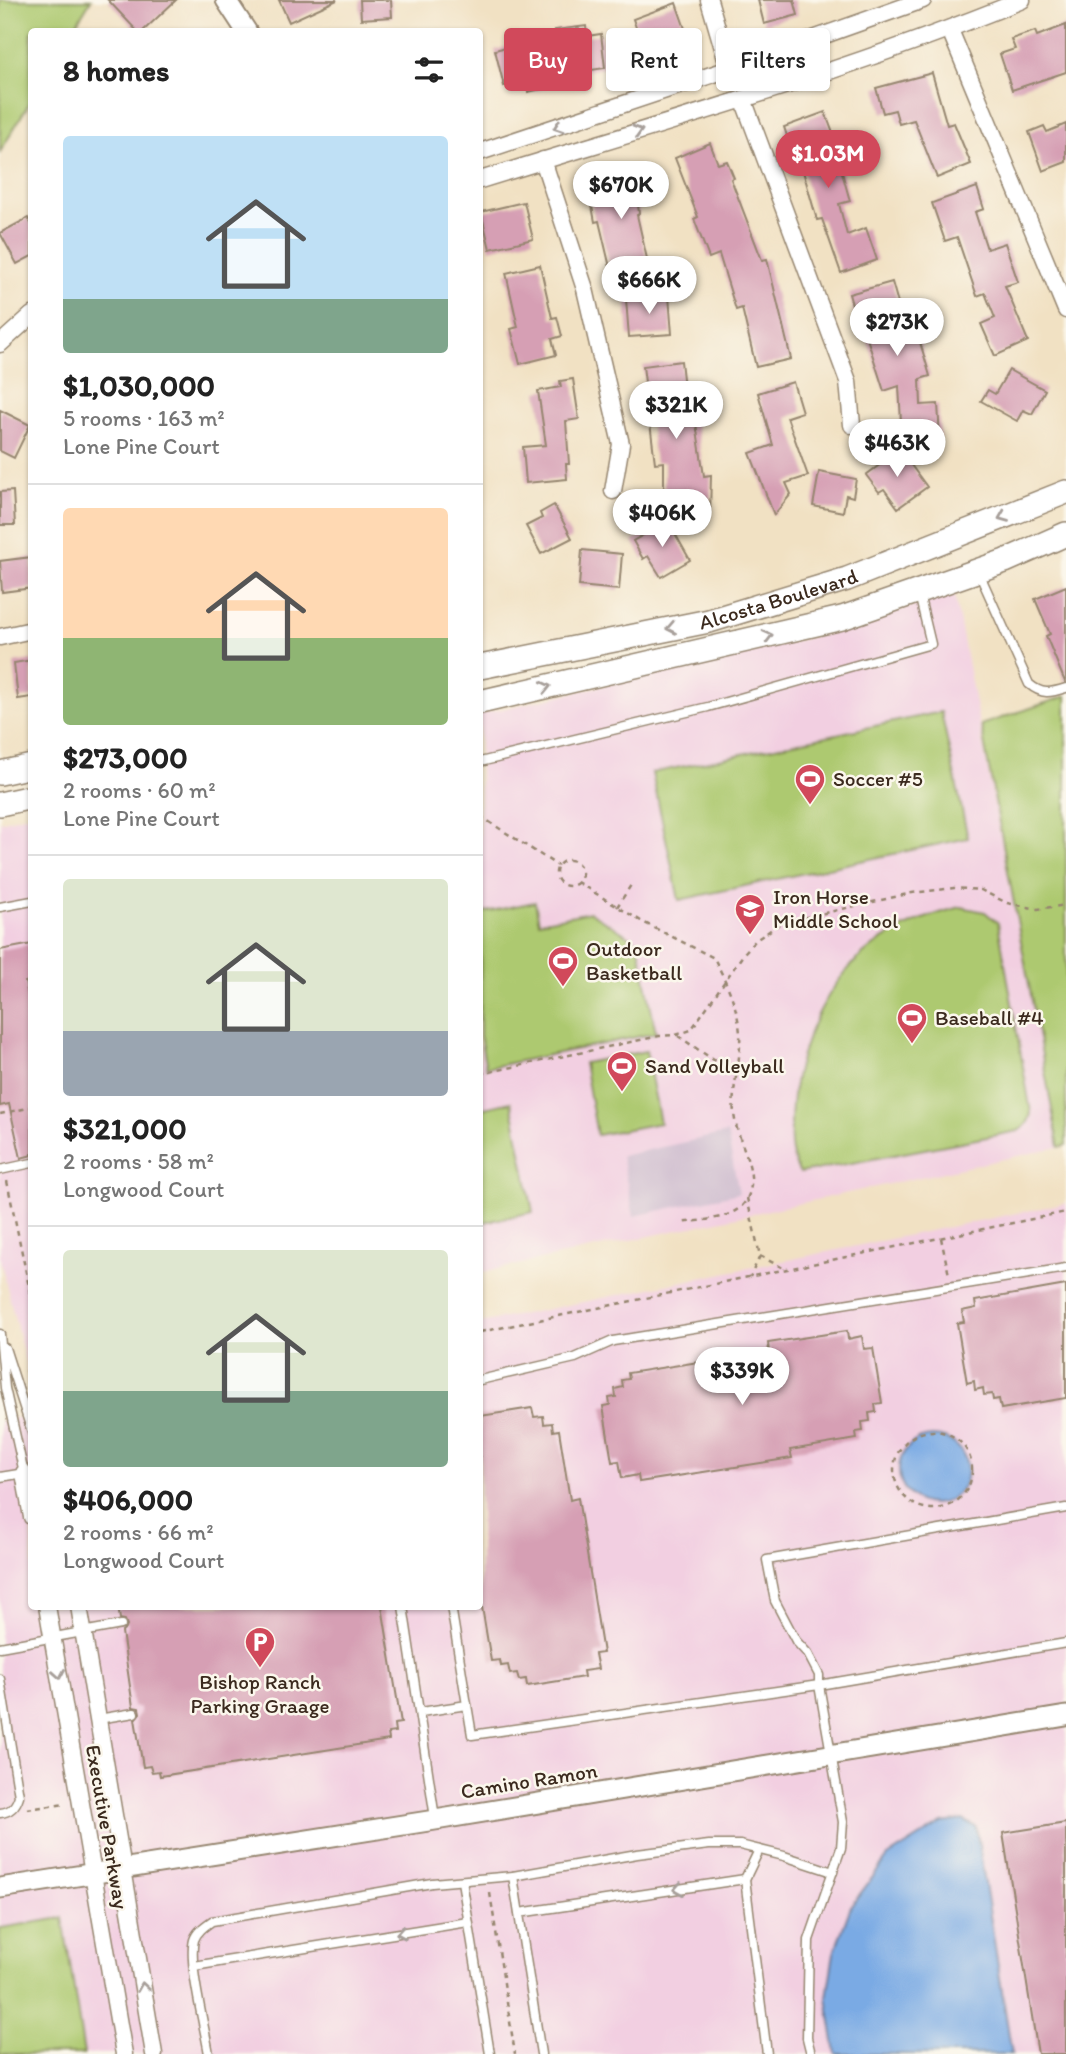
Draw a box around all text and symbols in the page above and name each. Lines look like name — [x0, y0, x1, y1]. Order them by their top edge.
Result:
chip: Buy — [504, 28, 592, 91]
chip: Rent — [606, 28, 702, 91]
chip: Filters — [716, 28, 830, 91]
icon: filters — [410, 51, 448, 89]
text: 8 homes — [63, 52, 170, 89]
one-way arrow — [552, 119, 564, 133]
one-way arrow — [632, 125, 644, 139]
pin: $1.03M — [771, 130, 885, 190]
text: $1.03M — [792, 139, 864, 167]
pin: $670K — [572, 162, 670, 221]
text: $670K — [589, 170, 653, 198]
icon: home — [193, 181, 319, 307]
pin: $666K — [600, 256, 698, 316]
text: $666K — [618, 265, 680, 293]
pin: $273K — [848, 298, 946, 358]
text: $273K — [866, 307, 928, 335]
text: $1,030,000 — [63, 367, 215, 404]
pin: $321K — [627, 382, 725, 441]
text: $321K — [645, 390, 707, 418]
text: 5 rooms · 163 m² — [63, 404, 225, 432]
pin: $463K — [848, 420, 946, 479]
text: $463K — [865, 428, 929, 456]
text: Lone Pine Court — [63, 432, 220, 460]
pin: $406K — [613, 490, 711, 549]
text: $406K — [629, 498, 695, 526]
one-way arrow — [997, 509, 1009, 523]
icon: home — [193, 553, 319, 679]
street label: Alcosta Boulevard — [697, 563, 861, 635]
one-way arrow — [665, 620, 677, 635]
one-way arrow — [761, 629, 773, 644]
one-way arrow — [540, 681, 552, 696]
text: $273,000 — [63, 739, 188, 776]
sports icon: Soccer #5 — [793, 762, 827, 806]
place label: Soccer #5 — [833, 766, 923, 791]
text: 2 rooms · 60 m² — [63, 776, 216, 804]
text: Lone Pine Court — [63, 804, 220, 832]
place label: Iron Horse Middle School — [773, 884, 898, 933]
school or university icon: Iron Horse Middle School — [733, 892, 767, 936]
icon: home — [193, 924, 319, 1050]
place label: Outdoor Basketball — [586, 936, 682, 985]
sports icon: Outdoor Basketball — [546, 944, 580, 988]
sports icon: Baseball #4 — [895, 1001, 929, 1045]
place label: Baseball #4 — [935, 1005, 1044, 1030]
sports icon: Sand Volleyball — [605, 1049, 639, 1093]
place label: Sand Volleyball — [645, 1053, 784, 1078]
text: $321,000 — [63, 1110, 187, 1147]
text: 2 rooms · 58 m² — [63, 1147, 214, 1175]
text: Longwood Court — [63, 1175, 224, 1203]
icon: home — [193, 1295, 319, 1421]
pin: $339K — [693, 1348, 791, 1407]
text: $339K — [710, 1356, 774, 1384]
text: $406,000 — [63, 1481, 193, 1518]
text: 2 rooms · 66 m² — [63, 1518, 214, 1546]
text: Longwood Court — [63, 1546, 224, 1574]
parking icon: Bishop Ranch Parking Graage — [243, 1625, 277, 1669]
one-way arrow — [51, 1668, 66, 1680]
place label: Bishop Ranch Parking Graage — [190, 1669, 330, 1718]
street label: Executive Parkway — [81, 1743, 134, 1911]
street label: Camino Ramon — [459, 1757, 599, 1804]
one-way arrow — [672, 1881, 684, 1896]
one-way arrow — [395, 1925, 407, 1940]
one-way arrow — [136, 1981, 151, 1993]

